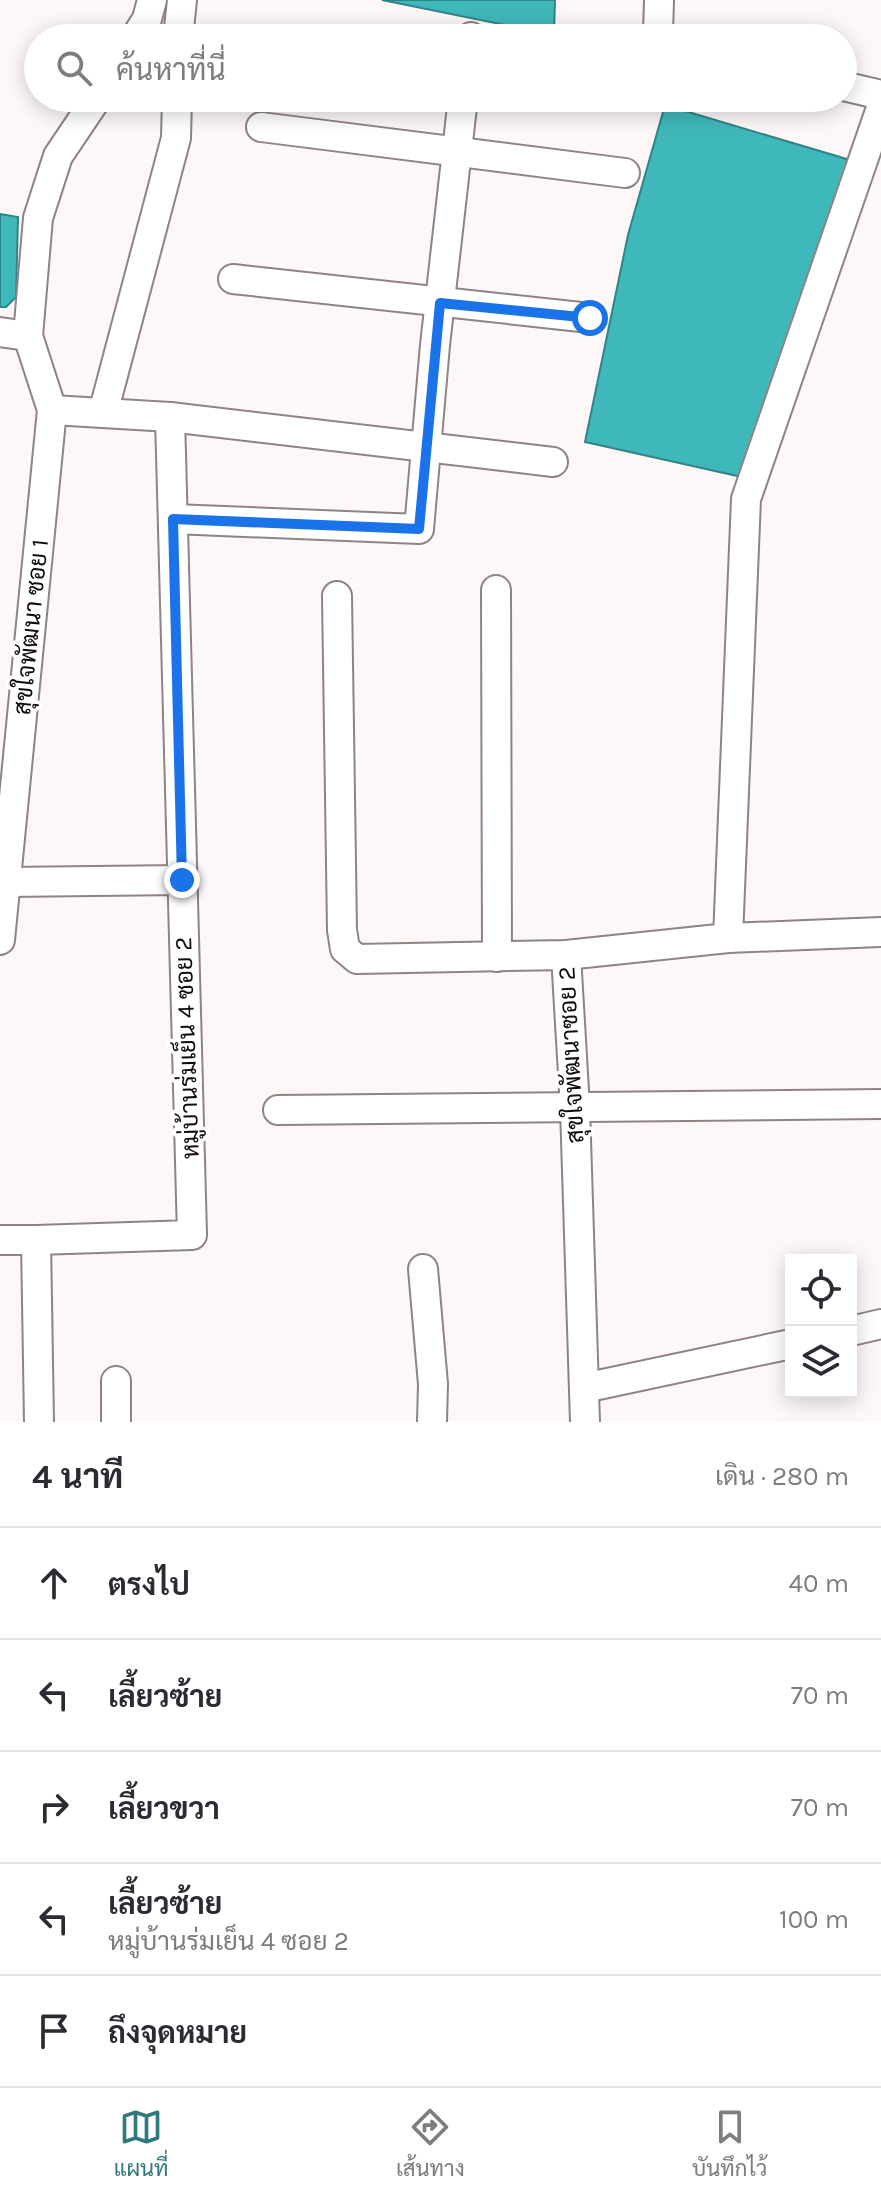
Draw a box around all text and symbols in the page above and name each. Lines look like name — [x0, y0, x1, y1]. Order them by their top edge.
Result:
search box — [24, 24, 857, 112]
icon: search — [52, 46, 96, 90]
text: ค้นหาที่นี่ — [116, 52, 226, 88]
route start — [572, 300, 608, 336]
street label: สุขใจพัฒนา ซอย 1 — [6, 537, 56, 717]
route end — [164, 862, 200, 898]
street label: หมู่บ้านร่มเย็น 4 ซอย 2 — [166, 936, 208, 1160]
street label: สุขใจพัฒนาซอย 2 — [550, 966, 592, 1144]
map controls — [785, 1254, 857, 1398]
button: locate — [785, 1254, 857, 1326]
button: layers — [785, 1326, 857, 1398]
text: 4 นาที — [32, 1457, 123, 1497]
text: เดิน · 280 m — [715, 1461, 849, 1492]
icon: ahead — [32, 1561, 76, 1605]
text: ตรงไป — [108, 1567, 190, 1603]
text: 40 m — [789, 1568, 849, 1599]
icon: left — [32, 1673, 76, 1717]
text: เลี้ยวซ้าย — [108, 1679, 222, 1715]
text: 70 m — [791, 1680, 849, 1711]
icon: right — [32, 1785, 76, 1829]
text: เลี้ยวขวา — [108, 1791, 220, 1827]
text: 70 m — [791, 1792, 849, 1823]
text: เลี้ยวซ้าย — [108, 1886, 222, 1922]
icon: left — [32, 1897, 76, 1941]
text: 100 m — [779, 1904, 849, 1935]
text: หมู่บ้านร่มเย็น 4 ซอย 2 — [108, 1926, 349, 1957]
icon: arrive — [32, 2009, 76, 2053]
text: ถึงจุดหมาย — [108, 2015, 247, 2051]
tab: แผนที่ — [114, 2105, 169, 2182]
tab: เส้นทาง — [396, 2105, 465, 2182]
tab: บันทึกไว้ — [692, 2105, 767, 2182]

